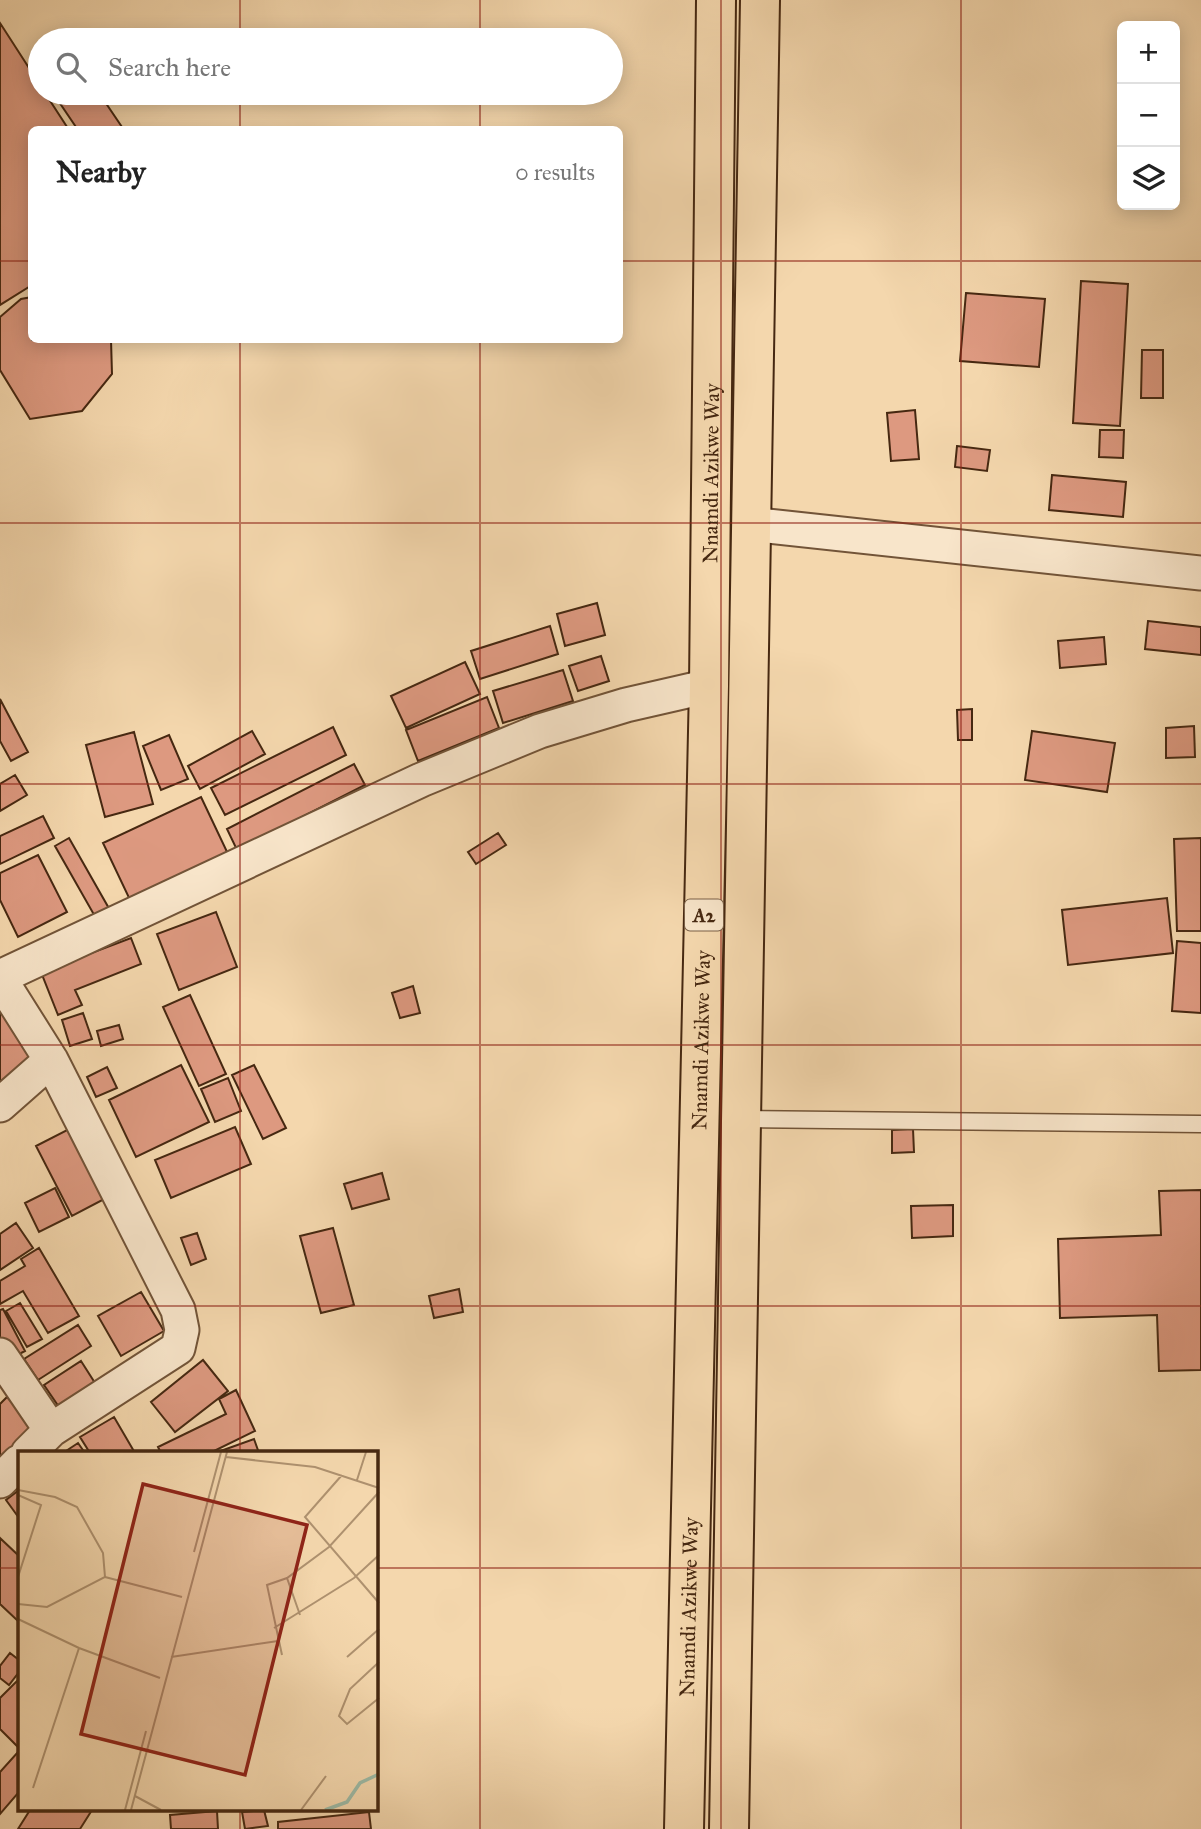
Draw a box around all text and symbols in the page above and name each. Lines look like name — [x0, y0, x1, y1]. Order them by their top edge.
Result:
map controls — [1117, 21, 1180, 210]
button: + — [1117, 21, 1180, 84]
search box — [28, 28, 623, 105]
icon: search — [52, 48, 90, 86]
text: Search here — [108, 51, 231, 83]
button: − — [1117, 84, 1180, 147]
button: layers — [1117, 147, 1180, 210]
text: Nearby — [56, 154, 146, 190]
text: 0 results — [515, 158, 595, 186]
street label: Nnamdi Azikwe Way — [697, 382, 725, 563]
road number: A2 — [685, 900, 723, 931]
street label: Nnamdi Azikwe Way — [686, 949, 716, 1130]
inset map — [18, 1451, 378, 1812]
street label: Nnamdi Azikwe Way — [674, 1516, 704, 1697]

